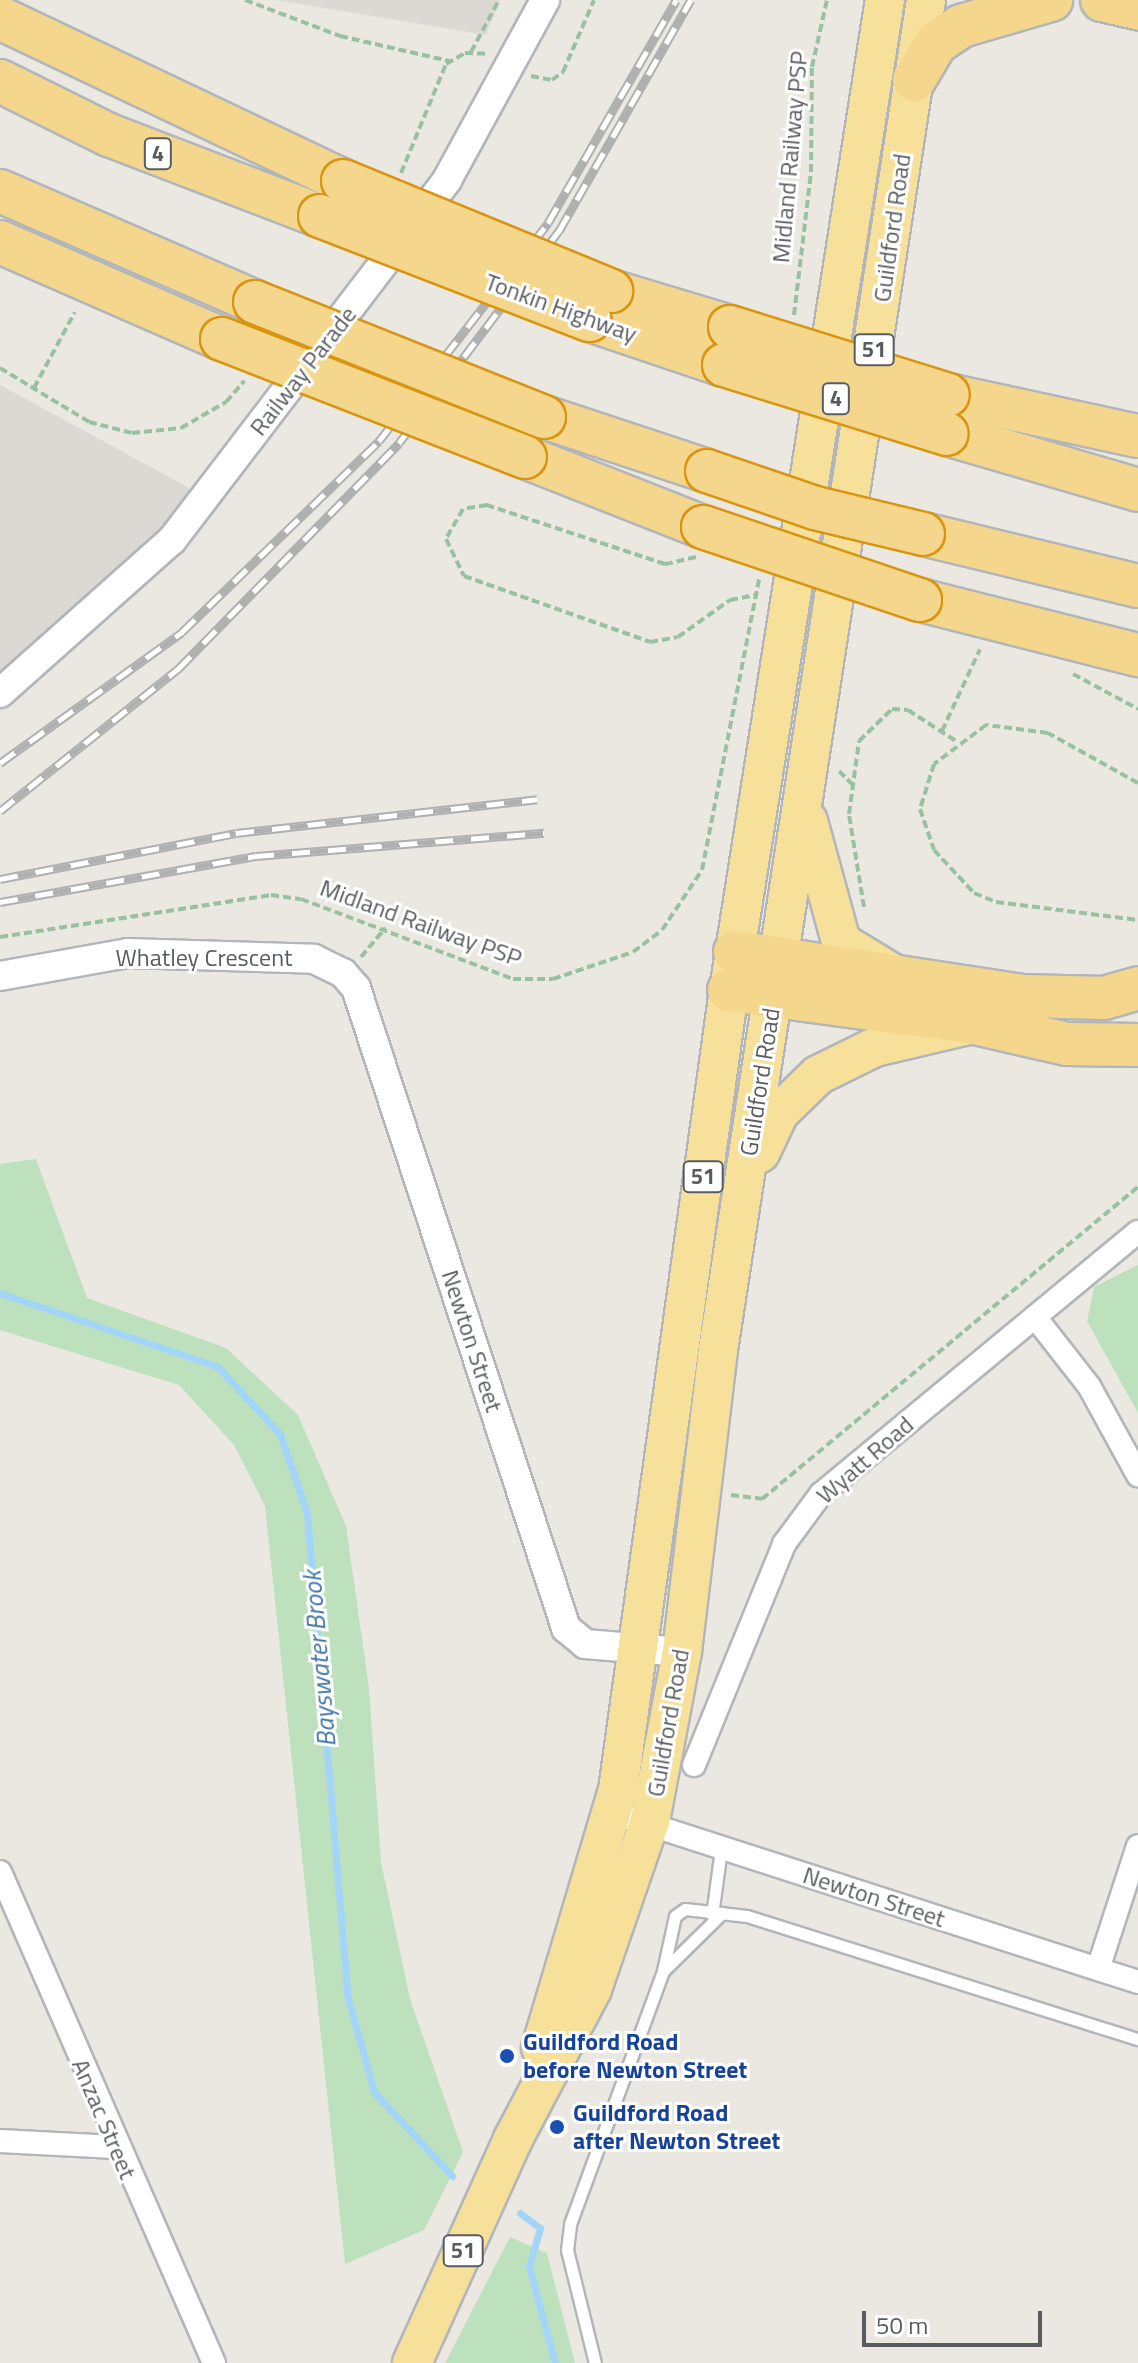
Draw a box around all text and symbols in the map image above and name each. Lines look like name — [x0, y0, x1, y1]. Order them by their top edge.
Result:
street label: Midland Railway PSP — [766, 50, 814, 264]
road number: 4 — [142, 136, 174, 172]
street label: Guildford Road — [867, 152, 917, 304]
street label: Tonkin Highway — [481, 267, 641, 349]
street label: Railway Parade — [244, 301, 362, 441]
road number: 51 — [852, 332, 896, 368]
road number: 4 — [820, 381, 852, 417]
street label: Midland Railway PSP — [316, 873, 526, 973]
street label: Whatley Crescent — [116, 944, 292, 972]
street label: Guildford Road — [734, 1006, 786, 1158]
road number: 51 — [681, 1159, 725, 1195]
street label: Newton Street — [436, 1266, 508, 1416]
street label: Wyatt Road — [811, 1410, 919, 1510]
water label: Bayswater Brook — [296, 1570, 342, 1748]
street label: Guildford Road — [641, 1647, 695, 1799]
street label: Newton Street — [799, 1861, 949, 1933]
place label: Guildford Road before Newton Street — [523, 2028, 747, 2084]
marker: Guildford Road before Newton Street — [498, 2047, 516, 2065]
street label: Anzac Street — [66, 2055, 142, 2183]
place label: Guildford Road after Newton Street — [573, 2099, 780, 2155]
marker: Guildford Road after Newton Street — [548, 2118, 566, 2136]
road number: 51 — [441, 2233, 485, 2269]
scale bar — [866, 2295, 1046, 2345]
text: 50 m — [876, 2307, 928, 2343]

